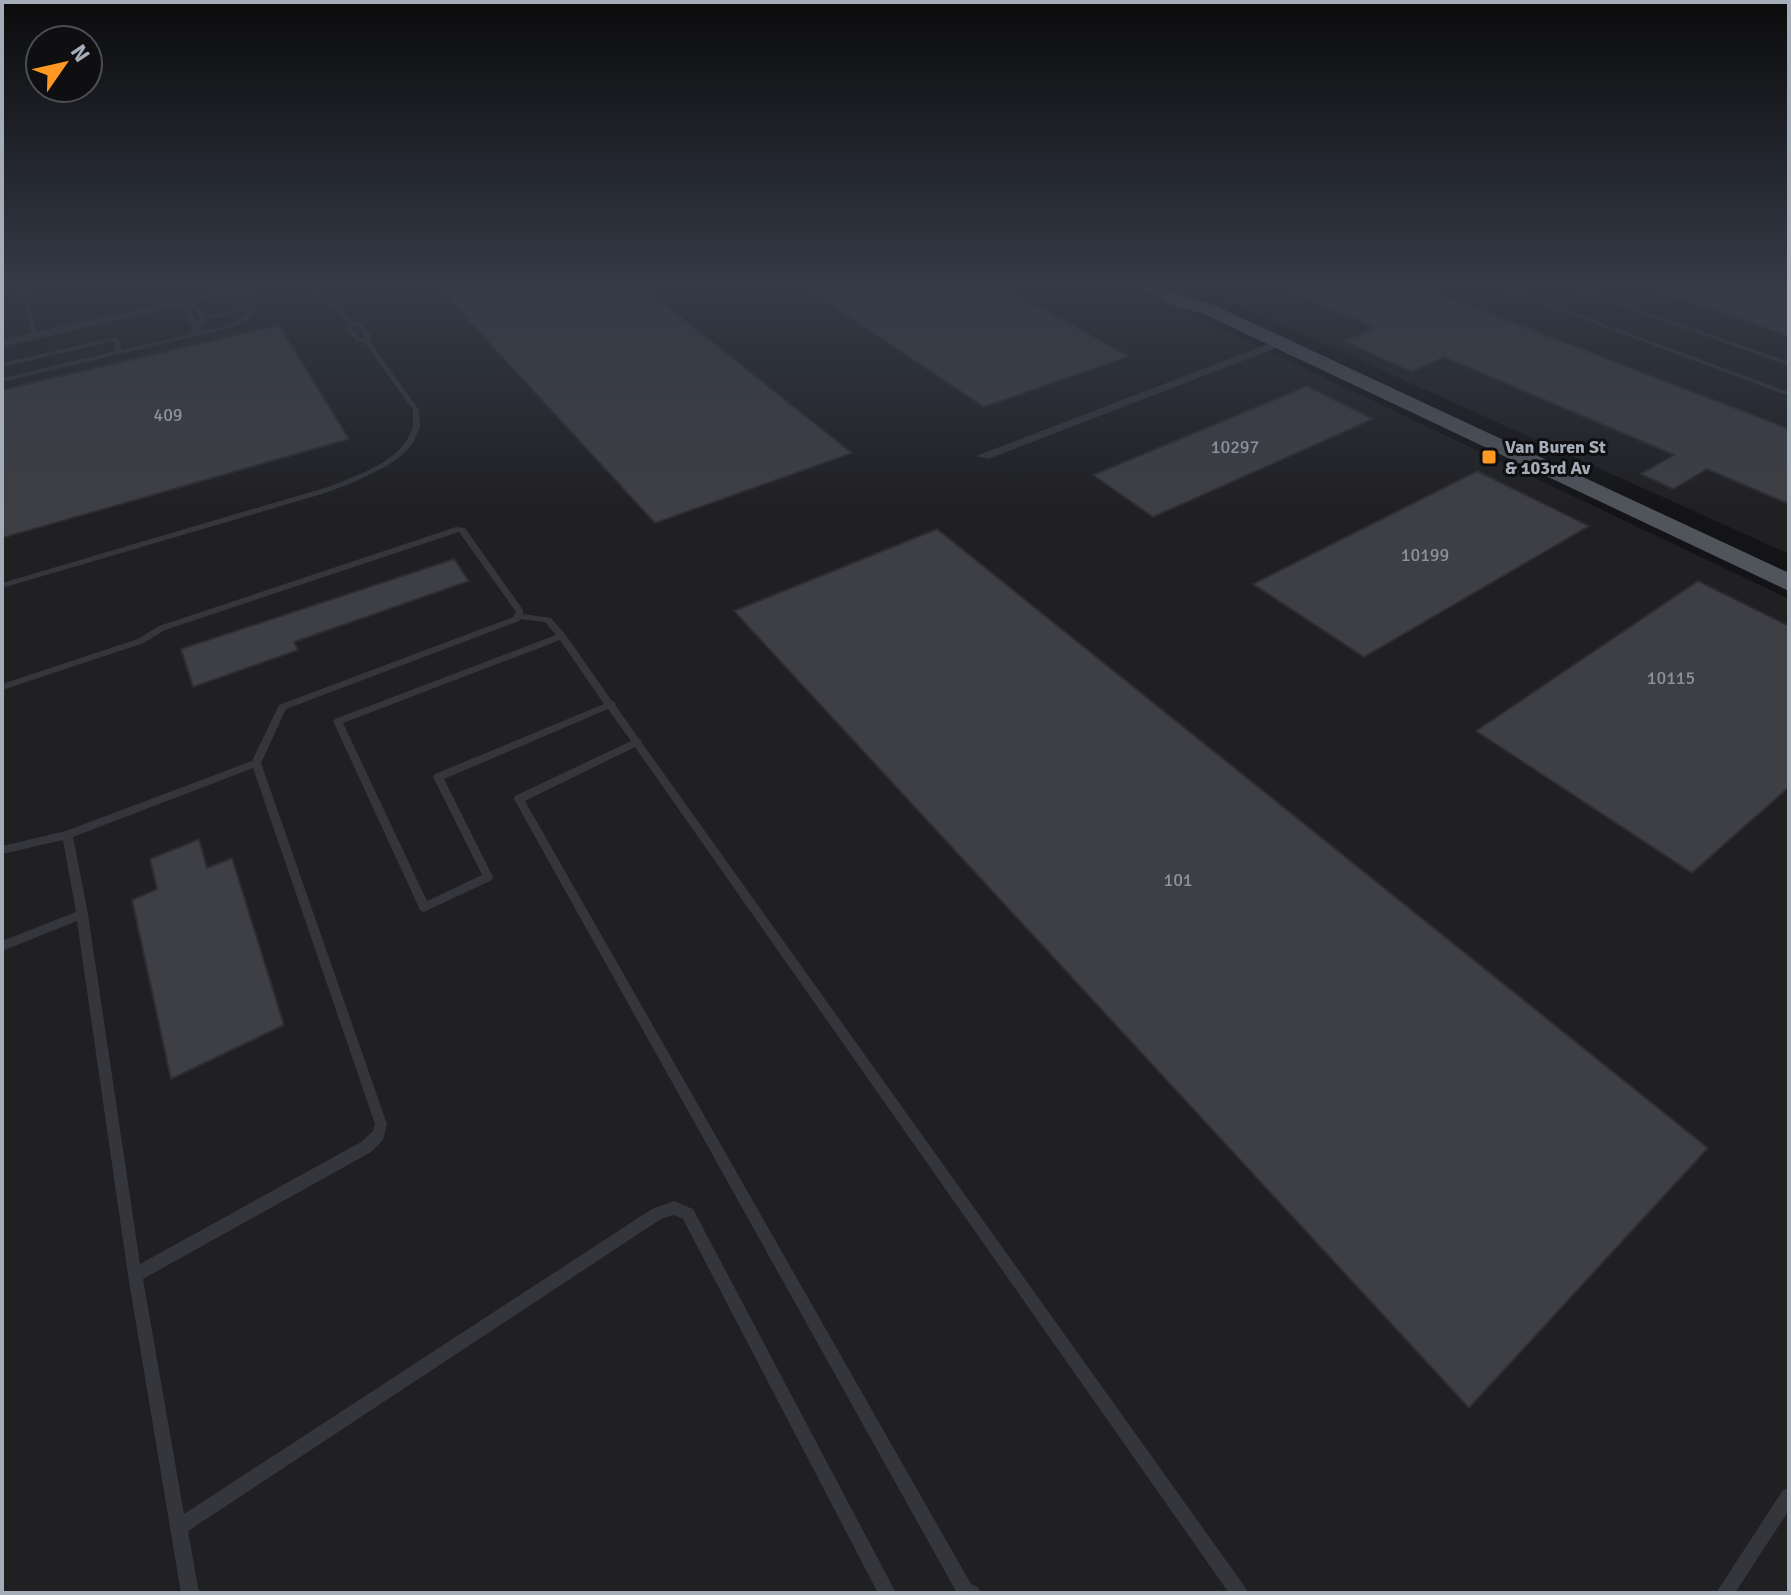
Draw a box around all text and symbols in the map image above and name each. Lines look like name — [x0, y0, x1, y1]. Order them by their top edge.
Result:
north arrow — [24, 24, 104, 104]
text: N — [65, 39, 96, 67]
house number: 409 — [153, 404, 183, 426]
house number: 10297 — [1211, 436, 1259, 458]
place label: Van Buren St & 103rd Av — [1505, 436, 1606, 479]
marker: Van Buren St & 103rd Av — [1480, 448, 1498, 466]
house number: 10199 — [1401, 544, 1449, 566]
house number: 10115 — [1647, 667, 1695, 689]
house number: 101 — [1163, 869, 1193, 891]

